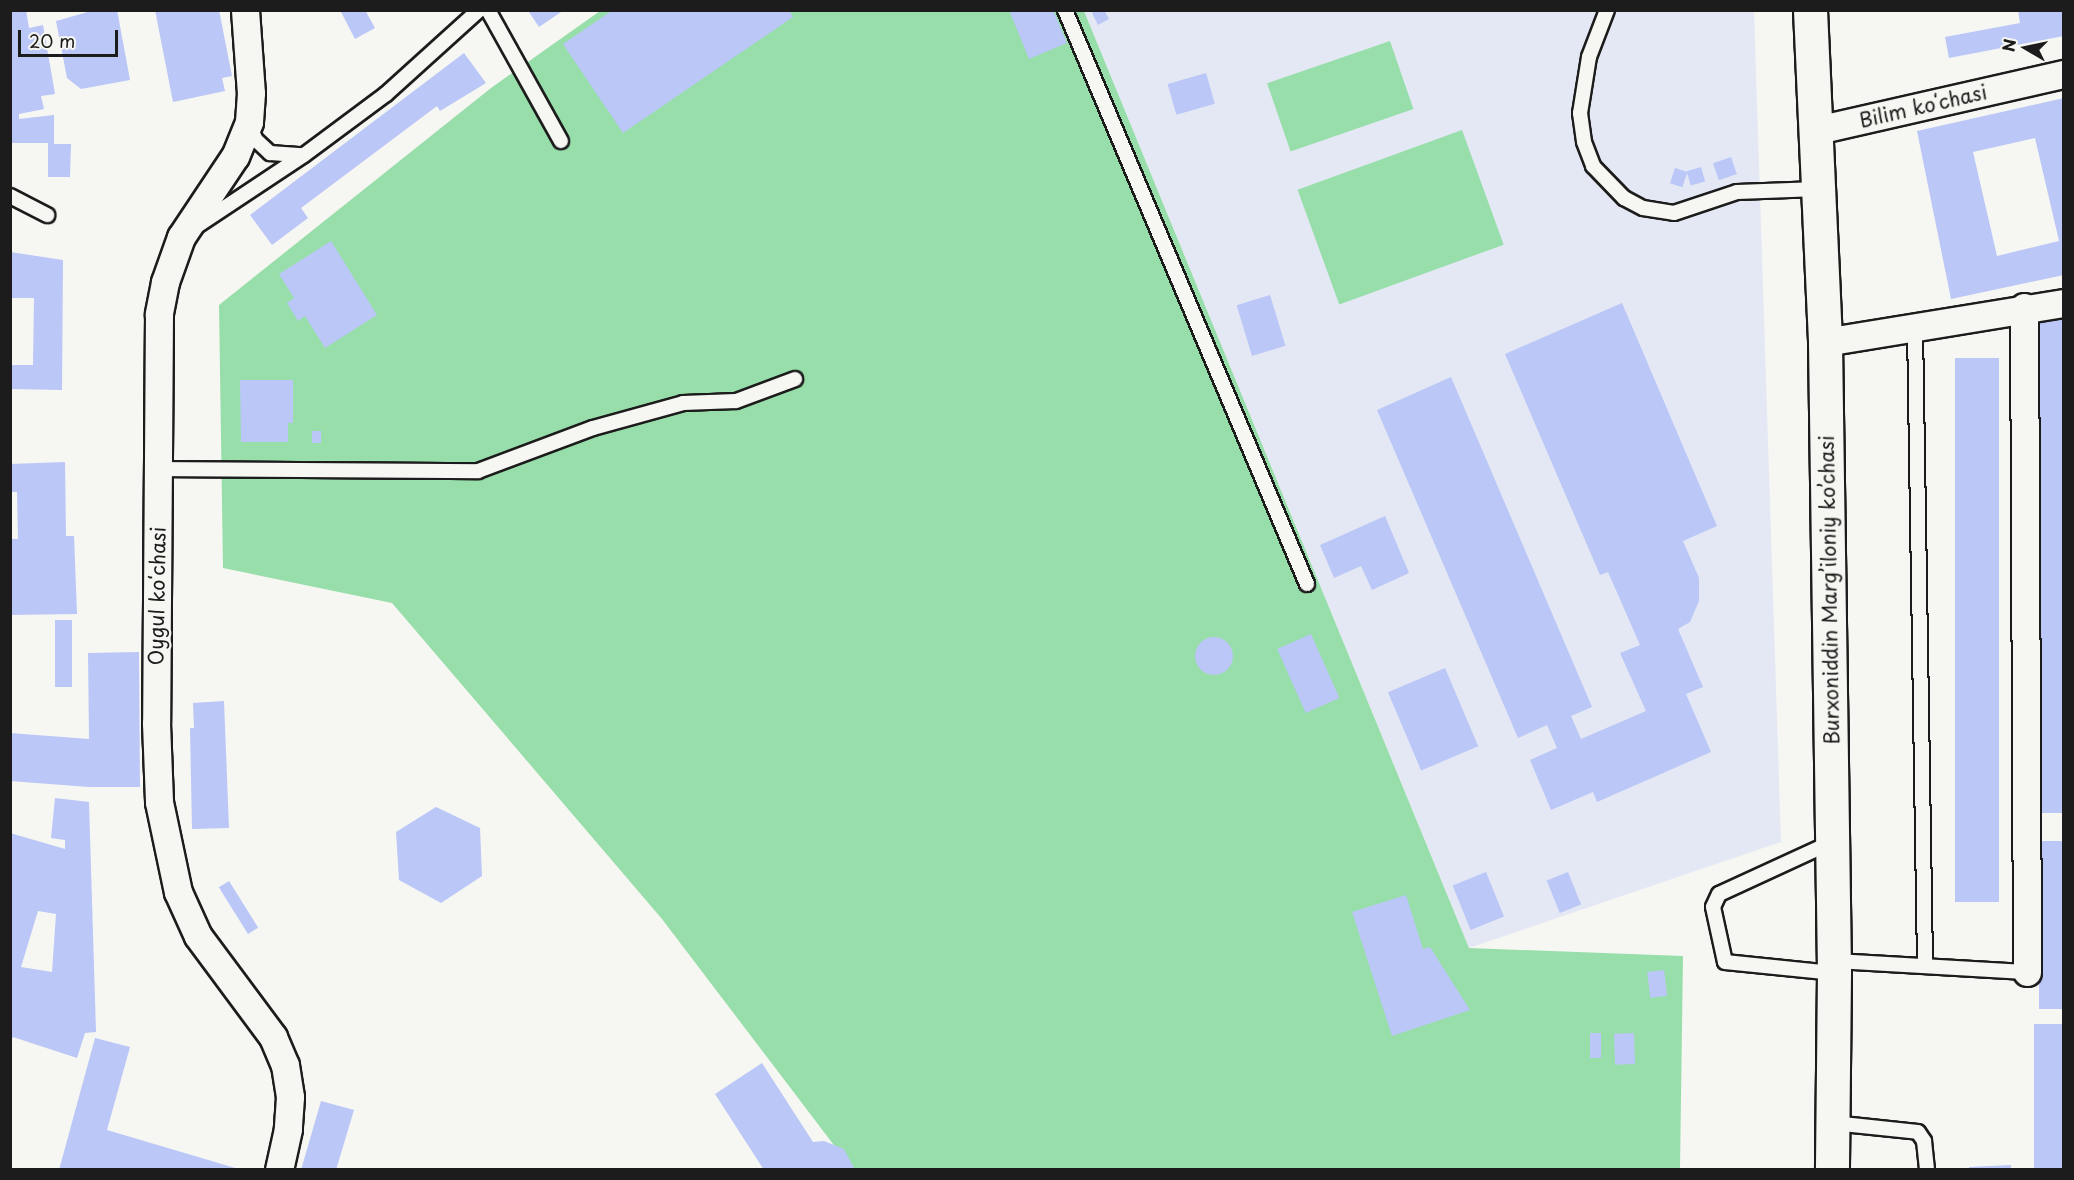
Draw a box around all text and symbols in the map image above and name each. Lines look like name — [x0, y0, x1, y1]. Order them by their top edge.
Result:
scale bar — [21, 18, 122, 56]
north arrow — [1996, 18, 2056, 78]
text: 20 m — [29, 27, 75, 54]
text: N — [1995, 37, 2021, 53]
street label: Bilim koʻchasi — [1857, 80, 1989, 132]
street label: Burxoniddin Marg’iloniy ko’chasi — [1814, 435, 1844, 745]
street label: Oygul koʻchasi — [144, 527, 170, 665]

